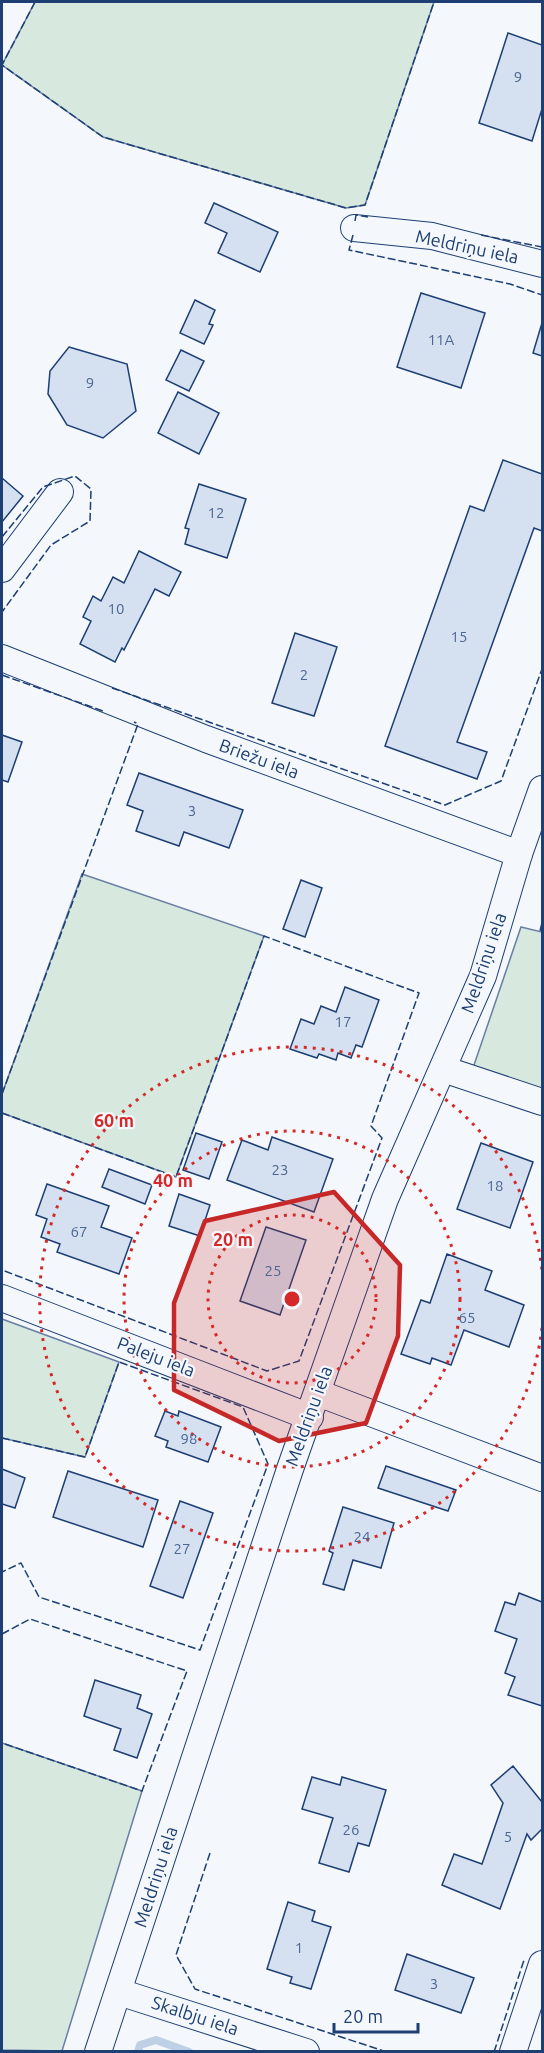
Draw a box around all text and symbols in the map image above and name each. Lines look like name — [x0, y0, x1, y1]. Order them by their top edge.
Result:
house number: 9 — [514, 68, 522, 85]
street label: Meldriņu iela — [414, 225, 521, 267]
house number: 11A — [428, 331, 455, 348]
house number: 9 — [86, 374, 94, 391]
house number: 12 — [208, 504, 224, 521]
house number: 10 — [108, 600, 124, 617]
house number: 15 — [451, 628, 467, 645]
house number: 2 — [300, 666, 308, 683]
street label: Briežu iela — [217, 734, 302, 782]
house number: 3 — [188, 802, 196, 819]
street label: Meldriņu iela — [457, 910, 510, 1016]
house number: 17 — [335, 1013, 351, 1030]
text: 60 m — [94, 1110, 134, 1130]
house number: 23 — [272, 1161, 288, 1178]
text: 40 m — [153, 1170, 193, 1190]
house number: 18 — [487, 1177, 503, 1194]
house number: 67 — [71, 1223, 87, 1240]
text: 20 m — [213, 1229, 253, 1249]
house number: 25 — [265, 1262, 281, 1279]
centre of rings — [282, 1289, 302, 1309]
house number: 65 — [459, 1309, 475, 1326]
street label: Paleju iela — [115, 1332, 198, 1380]
street label: Meldriņu iela — [281, 1363, 335, 1468]
house number: 98 — [181, 1430, 197, 1447]
house number: 24 — [354, 1528, 370, 1545]
house number: 27 — [174, 1540, 190, 1557]
house number: 26 — [343, 1821, 359, 1838]
street label: Meldriņu iela — [129, 1824, 181, 1930]
house number: 5 — [504, 1828, 512, 1845]
house number: 1 — [295, 1939, 303, 1956]
house number: 3 — [430, 1975, 438, 1992]
street label: Skalbju iela — [149, 1992, 241, 2038]
scale bar — [334, 1996, 418, 2034]
text: 20 m — [343, 2006, 383, 2026]

